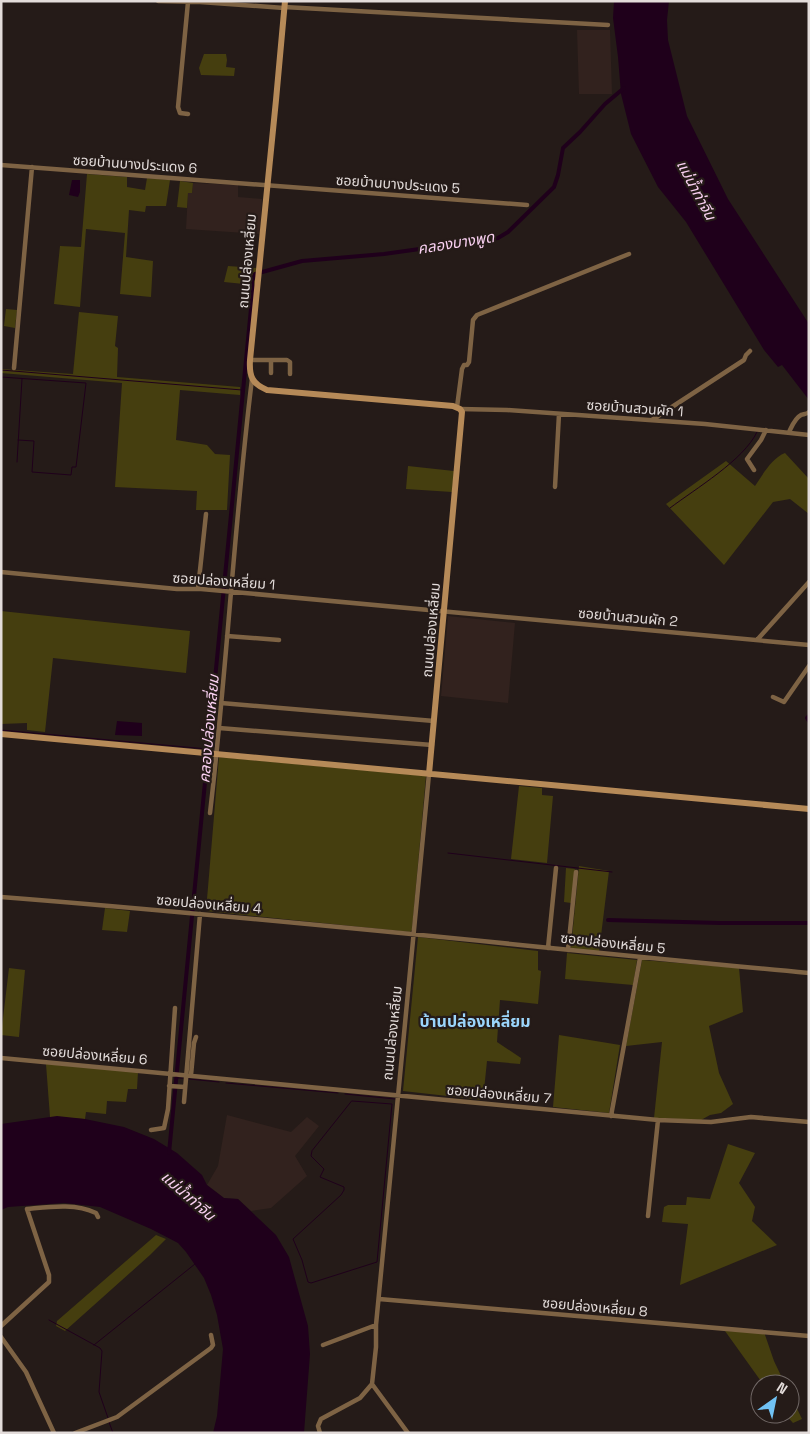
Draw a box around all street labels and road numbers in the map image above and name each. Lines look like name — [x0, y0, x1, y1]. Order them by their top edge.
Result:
street label: ซอยบ้านบางประแดง 6 — [72, 151, 198, 177]
street label: ซอยบ้านบางประแดง 5 — [335, 171, 461, 197]
street label: ถนนปล่องเหลี่ยม — [233, 213, 260, 309]
street label: ซอยบ้านสวนผัก 1 — [586, 396, 684, 420]
street label: ซอยปล่องเหลี่ยม 1 — [172, 567, 276, 594]
street label: ถนนปล่องเหลี่ยม — [417, 582, 444, 678]
street label: ซอยบ้านสวนผัก 2 — [577, 604, 679, 630]
street label: ซอยปล่องเหลี่ยม 4 — [156, 889, 263, 918]
street label: ซอยปล่องเหลี่ยม 5 — [560, 928, 666, 957]
street label: ถนนปล่องเหลี่ยม — [377, 985, 406, 1081]
street label: ซอยปล่องเหลี่ยม 6 — [42, 1040, 148, 1069]
street label: ซอยปล่องเหลี่ยม 7 — [446, 1079, 552, 1108]
street label: ซอยปล่องเหลี่ยม 8 — [542, 1292, 649, 1321]

